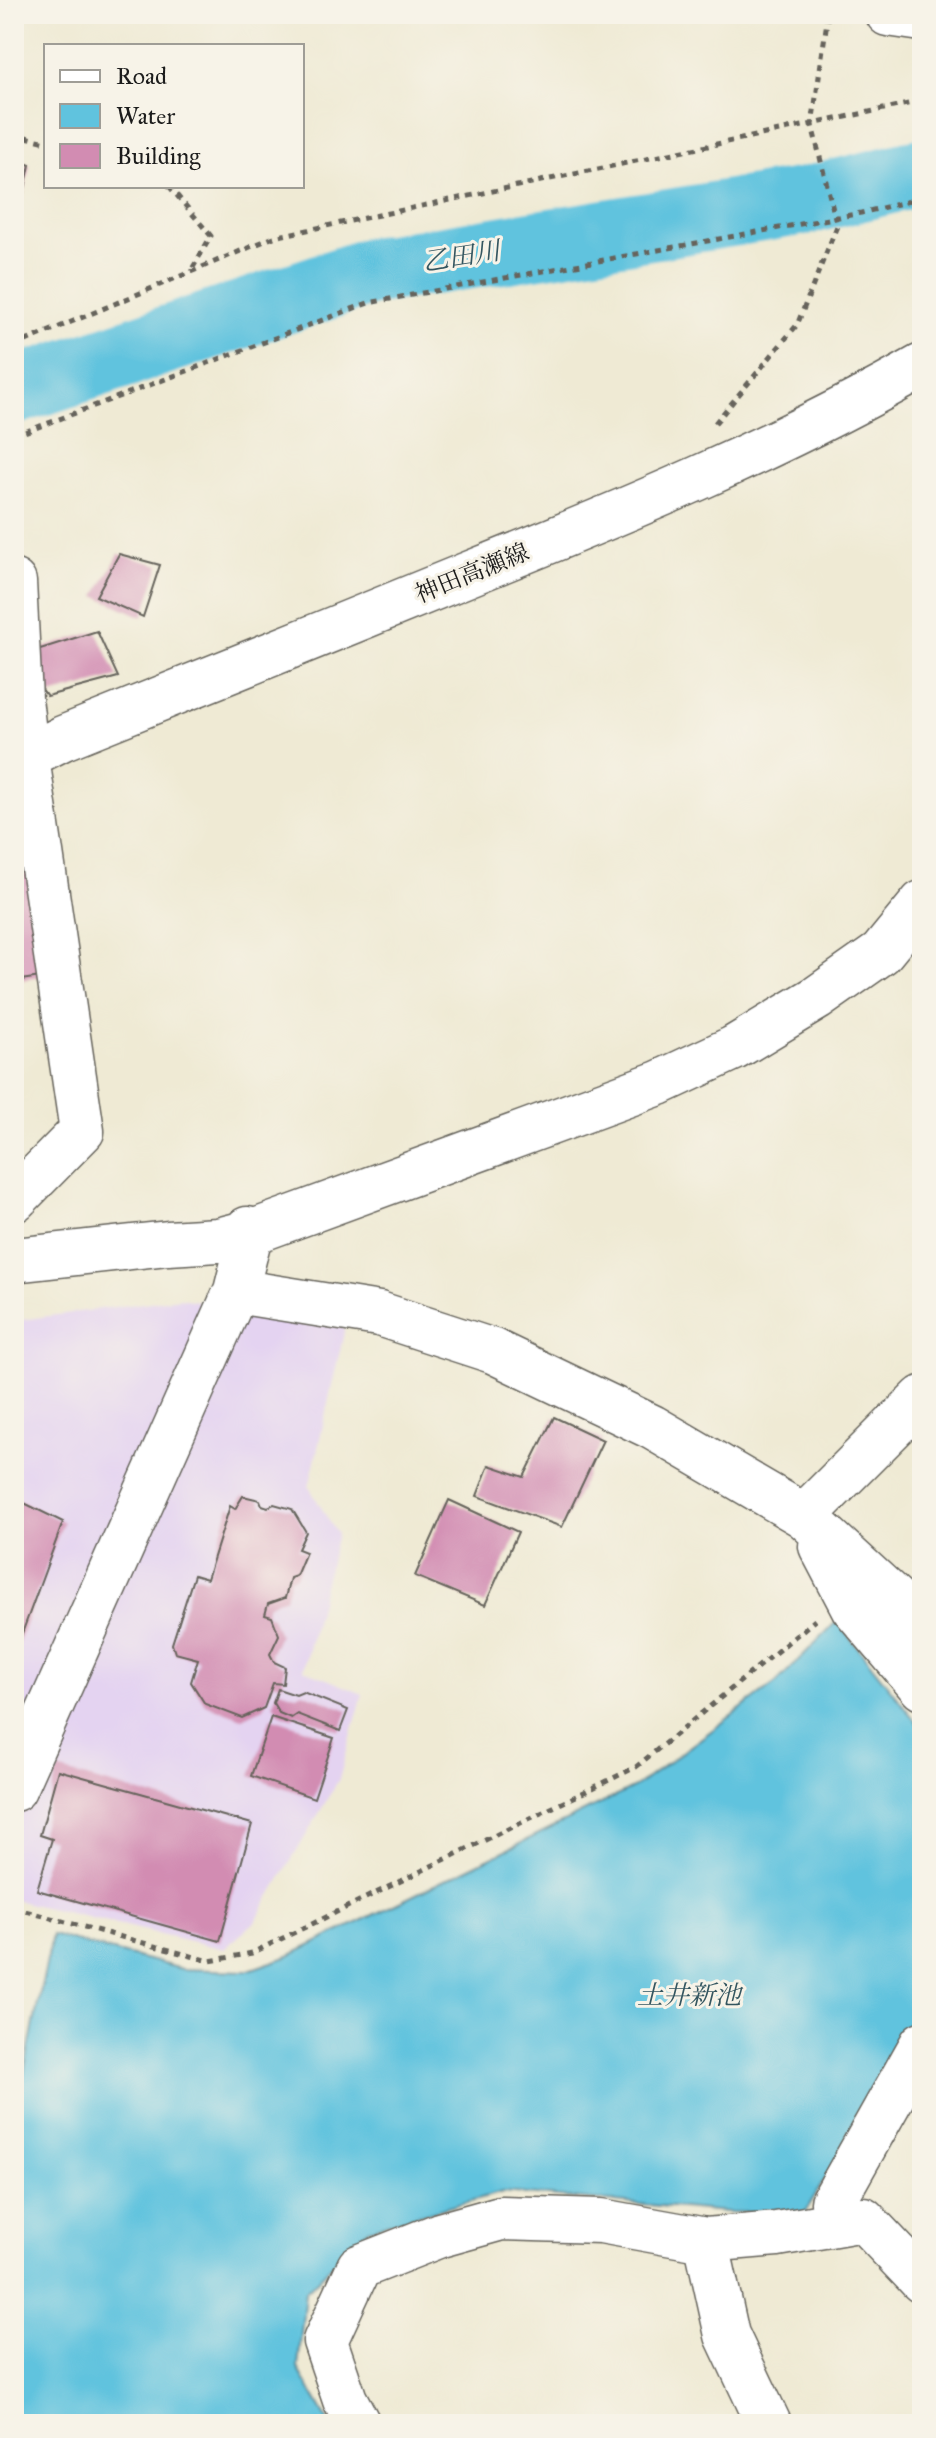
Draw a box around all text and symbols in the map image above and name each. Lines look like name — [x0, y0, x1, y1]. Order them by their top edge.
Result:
legend — [44, 44, 304, 188]
text: Road — [116, 61, 167, 91]
text: Water — [116, 101, 175, 131]
text: Building — [116, 141, 201, 171]
water label: 乙田川 — [420, 234, 505, 278]
street label: 神田高瀬線 — [411, 537, 533, 609]
water label: 土井新池 — [637, 1979, 744, 2011]

